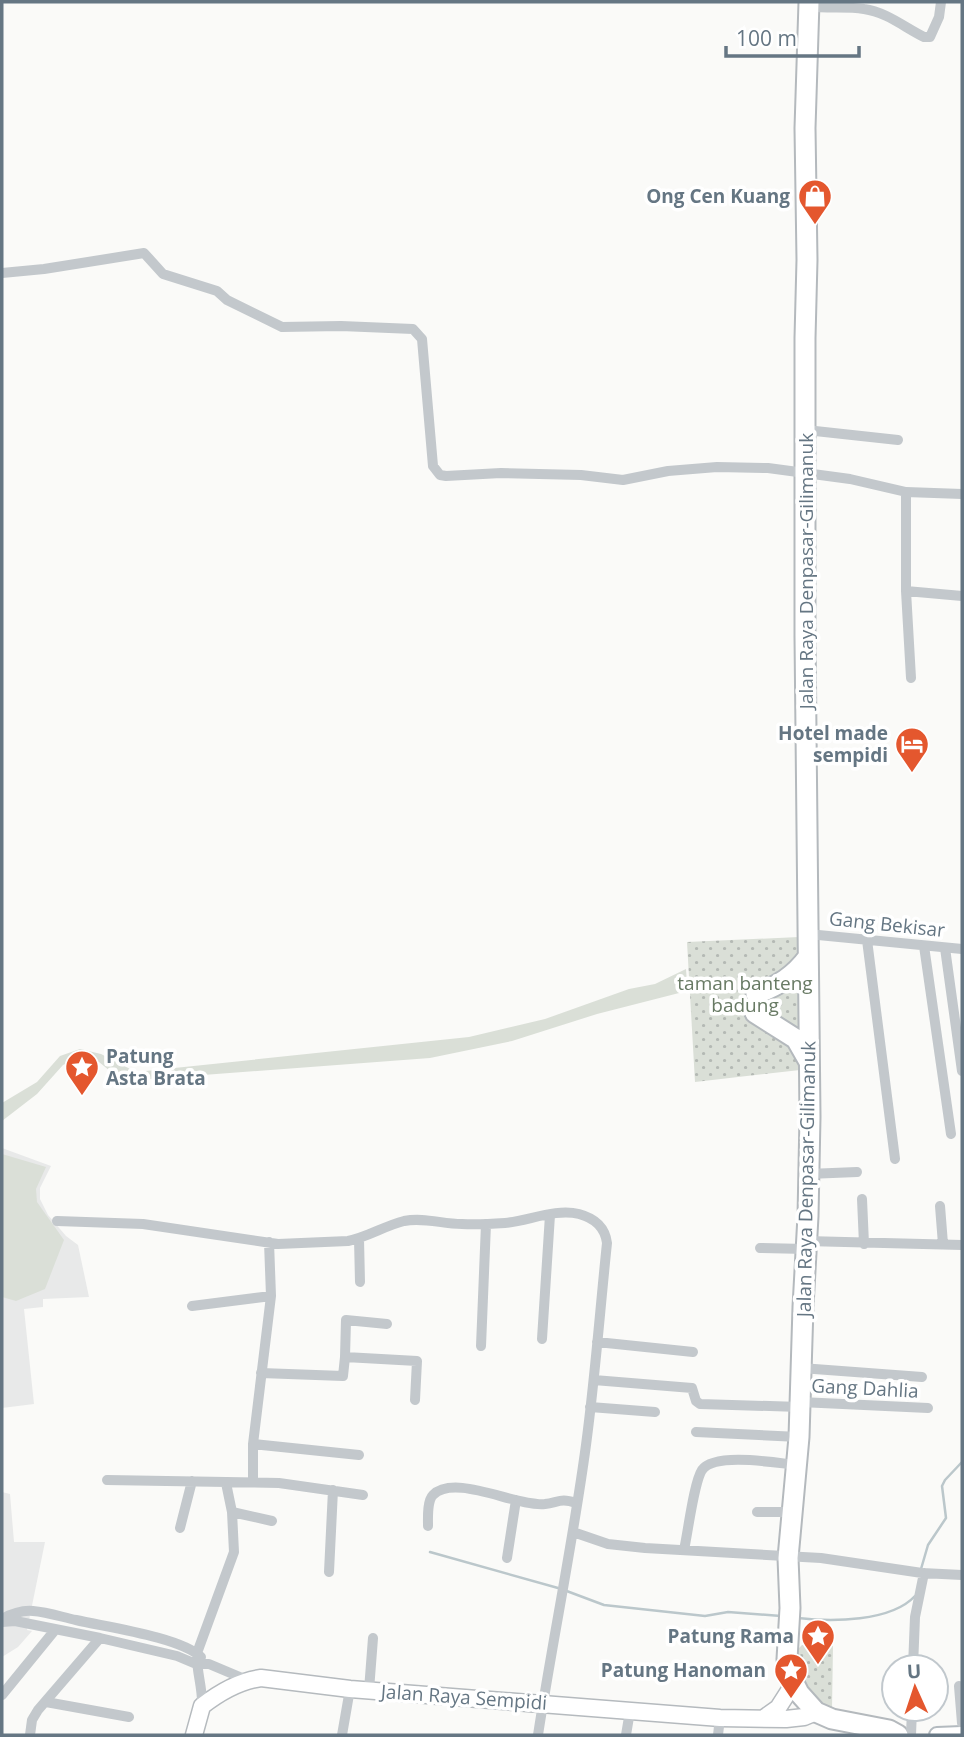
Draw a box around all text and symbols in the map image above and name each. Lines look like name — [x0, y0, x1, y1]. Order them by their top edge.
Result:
scale bar — [726, 14, 859, 58]
text: 100 m — [736, 24, 797, 52]
shop icon: Ong Cen Kuang — [796, 177, 834, 226]
place label: Ong Cen Kuang — [646, 183, 790, 209]
street label: Jalan Raya Denpasar-Gilimanuk — [793, 433, 819, 711]
place label: Hotel made sempidi — [778, 720, 888, 768]
hotel icon: Hotel made sempidi — [893, 725, 931, 774]
street label: Gang Bekisar — [828, 905, 946, 943]
park label: taman banteng badung — [677, 970, 813, 1018]
street label: Jalan Raya Denpasar-Gilimanuk — [791, 1041, 821, 1319]
place label: Patung Asta Brata — [106, 1043, 206, 1091]
place icon: Patung Asta Brata — [63, 1048, 101, 1097]
street label: Gang Dahlia — [811, 1372, 919, 1404]
place icon: Patung Rama — [799, 1617, 837, 1666]
place label: Patung Rama — [668, 1623, 794, 1649]
place icon: Patung Hanoman — [772, 1651, 810, 1700]
north arrow — [880, 1653, 950, 1723]
place label: Patung Hanoman — [601, 1657, 766, 1683]
text: U — [906, 1658, 922, 1684]
street label: Jalan Raya Sempidi — [378, 1678, 548, 1716]

